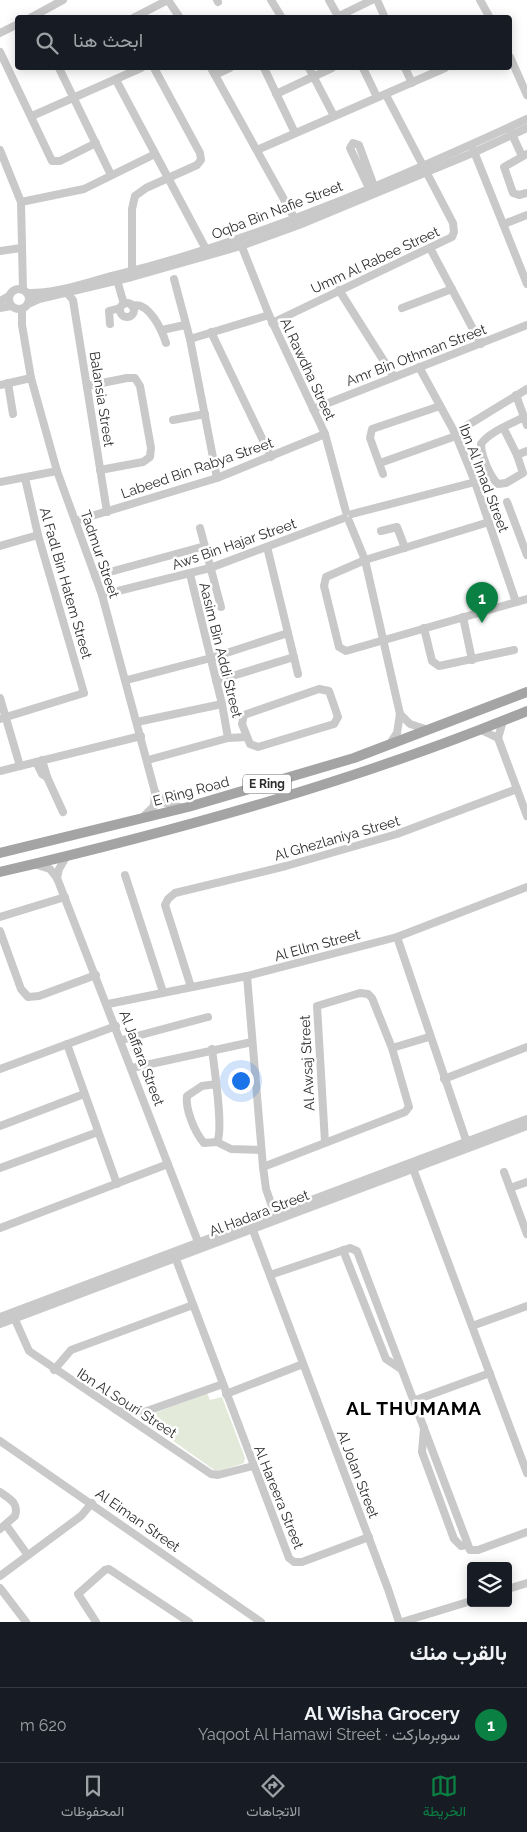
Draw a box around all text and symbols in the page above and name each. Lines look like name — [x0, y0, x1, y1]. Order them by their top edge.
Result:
search box — [15, 15, 512, 70]
icon: search — [33, 29, 61, 57]
text: ابحث هنا — [73, 29, 143, 51]
street label: Oqba Bin Nafie Street — [209, 178, 345, 242]
street label: Umm Al Rabee Street — [308, 223, 442, 297]
street label: Al Rawdha Street — [277, 315, 339, 423]
street label: Amr Bin Othman Street — [344, 321, 489, 389]
street label: Balansia Street — [87, 350, 117, 448]
street label: Ibn Al Imad Street — [456, 422, 512, 535]
street label: Labeed Bin Rabya Street — [119, 434, 275, 502]
street label: Al Fadl Bin Hatem Street — [37, 505, 95, 661]
street label: Tadmur Street — [78, 508, 123, 600]
street label: Aws Bin Hajar Street — [170, 515, 298, 573]
street label: Aasim Bin Addi Street — [196, 581, 246, 720]
pin: 1 — [466, 582, 498, 623]
street label: E Ring Road — [151, 773, 231, 809]
road number: E Ring — [243, 774, 291, 794]
street label: Al Ghezlaniya Street — [272, 812, 402, 864]
street label: Al Ellm Street — [273, 926, 362, 964]
street label: Al Jaffara Street — [116, 1008, 168, 1108]
street label: Al Awsaj Street — [296, 1014, 318, 1111]
your location — [228, 1068, 254, 1094]
street label: Al Hadara Street — [207, 1187, 311, 1239]
street label: Ibn Al Souri Street — [74, 1365, 180, 1441]
district label: AL THUMAMA — [346, 1397, 482, 1419]
street label: Al Jolan Street — [334, 1428, 382, 1521]
street label: Al Hareera Street — [251, 1443, 307, 1551]
street label: Al Eiman Street — [93, 1485, 183, 1555]
map controls — [467, 1562, 512, 1607]
button: layers — [467, 1562, 512, 1607]
text: بالقرب منك — [410, 1640, 507, 1665]
text: Al Wisha Grocery — [304, 1702, 460, 1724]
text: 620 m — [20, 1716, 67, 1735]
text: 1 — [487, 1716, 495, 1735]
text: سوبرماركت · Yaqoot Al Hamawi Street — [198, 1725, 460, 1744]
tab: المحفوظات — [61, 1772, 124, 1824]
tab: الاتجاهات — [246, 1772, 301, 1824]
tab: الخريطة — [423, 1772, 466, 1824]

